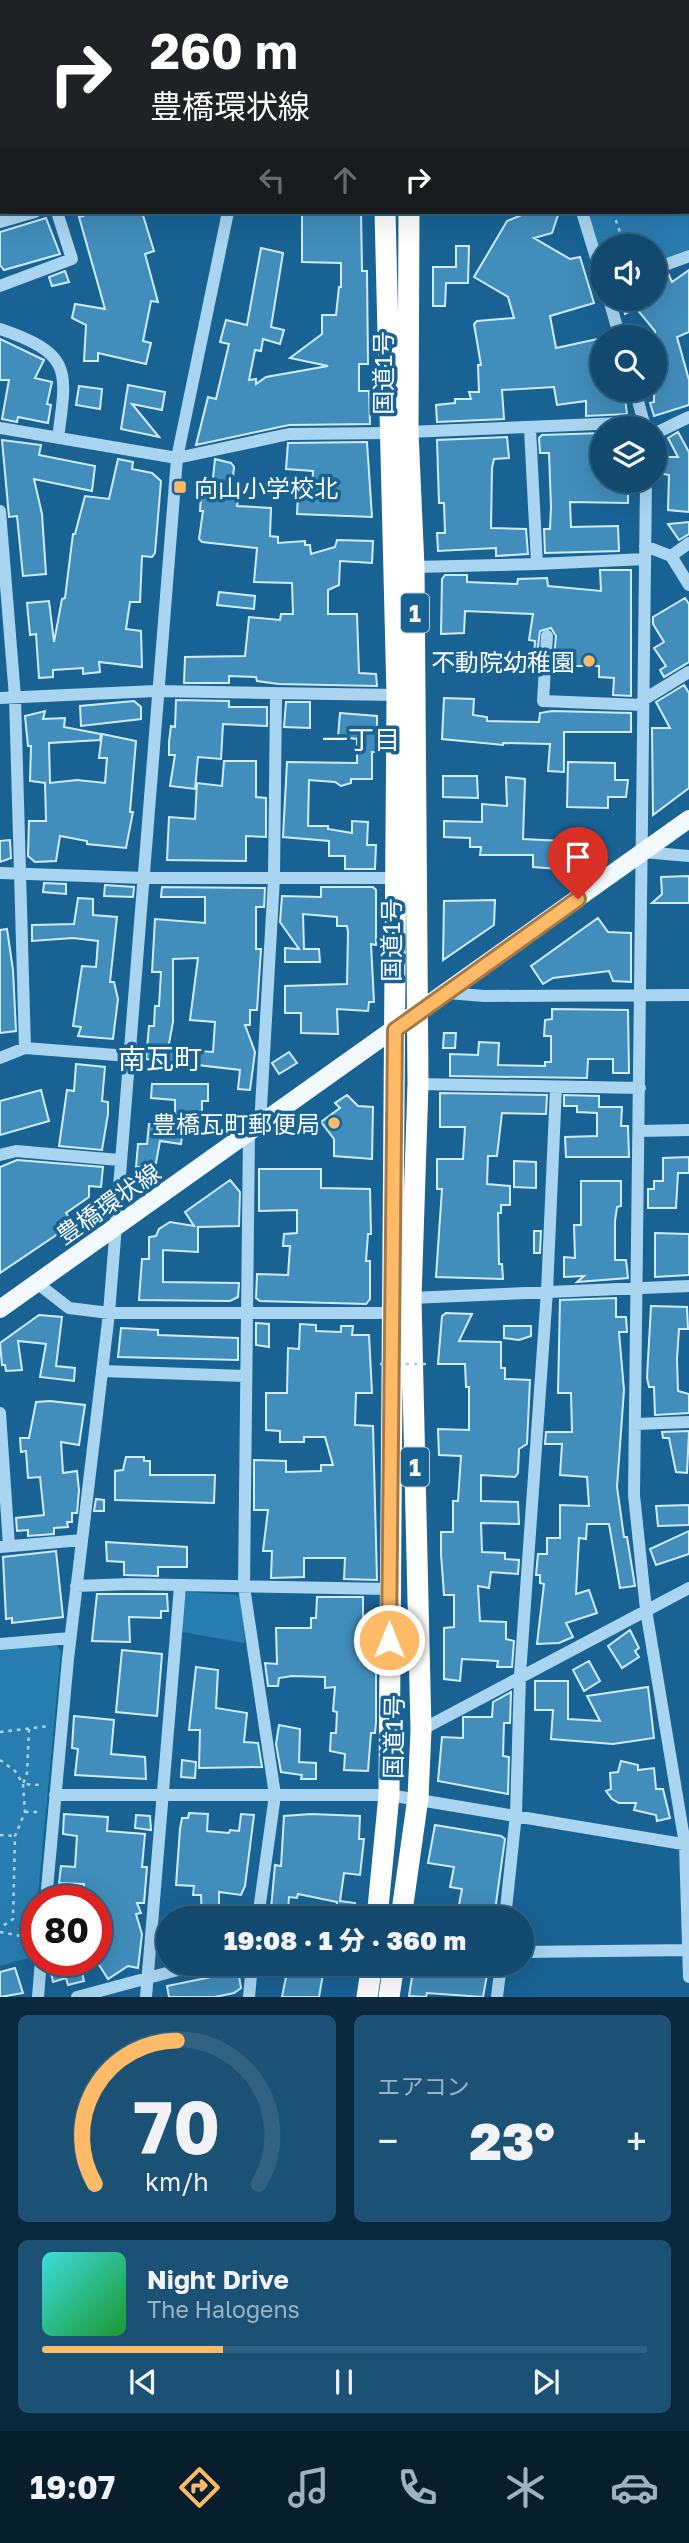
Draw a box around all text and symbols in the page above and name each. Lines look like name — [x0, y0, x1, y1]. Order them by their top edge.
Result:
text: 260 m — [150, 21, 298, 80]
icon: right — [35, 28, 126, 119]
text: 豊橋環状線 — [150, 87, 310, 125]
icon: left — [253, 161, 291, 199]
icon: ahead — [326, 161, 364, 199]
icon: right — [399, 161, 437, 199]
map controls — [590, 234, 667, 493]
button: sound — [590, 234, 667, 311]
button: search — [590, 325, 667, 402]
street label: 国道1号 — [368, 331, 397, 415]
button: layers — [590, 416, 667, 493]
place label: 向山小学校北 — [194, 473, 338, 502]
marker: 向山小学校北 — [172, 479, 188, 495]
road number: 1 — [401, 594, 429, 632]
place label: 不動院幼稚園 — [431, 647, 575, 676]
marker: 不動院幼稚園 — [581, 653, 597, 669]
district label: 一丁目 — [322, 724, 400, 755]
pin — [548, 827, 608, 899]
icon: arrive — [559, 838, 597, 876]
street label: 国道1号 — [376, 898, 405, 982]
district label: 南瓦町 — [118, 1042, 202, 1075]
place label: 豊橋瓦町郵便局 — [152, 1109, 320, 1138]
marker: 豊橋瓦町郵便局 — [326, 1115, 342, 1131]
street label: 豊橋環状線 — [51, 1157, 165, 1249]
road number: 1 — [401, 1448, 429, 1486]
position arrow — [352, 1603, 426, 1677]
street label: 国道1号 — [378, 1695, 408, 1779]
speed limit sign: 80 — [21, 1885, 112, 1976]
text: 19:08 · 1 分 · 360 m — [224, 1925, 466, 1956]
text: エアコン — [378, 2072, 470, 2100]
text: 70 — [133, 2084, 220, 2171]
text: 23° — [470, 2109, 555, 2171]
text: − — [378, 2118, 398, 2163]
text: + — [626, 2118, 647, 2163]
text: km/h — [145, 2166, 209, 2197]
text: Night Drive — [147, 2264, 289, 2295]
text: The Halogens — [147, 2295, 300, 2323]
icon: previous — [124, 2363, 162, 2401]
icon: pause — [325, 2363, 363, 2401]
icon: next — [527, 2363, 565, 2401]
icon: directions — [175, 2463, 224, 2512]
icon: music — [284, 2463, 333, 2512]
icon: phone — [393, 2463, 442, 2512]
icon: climate — [501, 2463, 550, 2512]
icon: car — [610, 2463, 659, 2512]
text: 19:07 — [30, 2468, 115, 2506]

